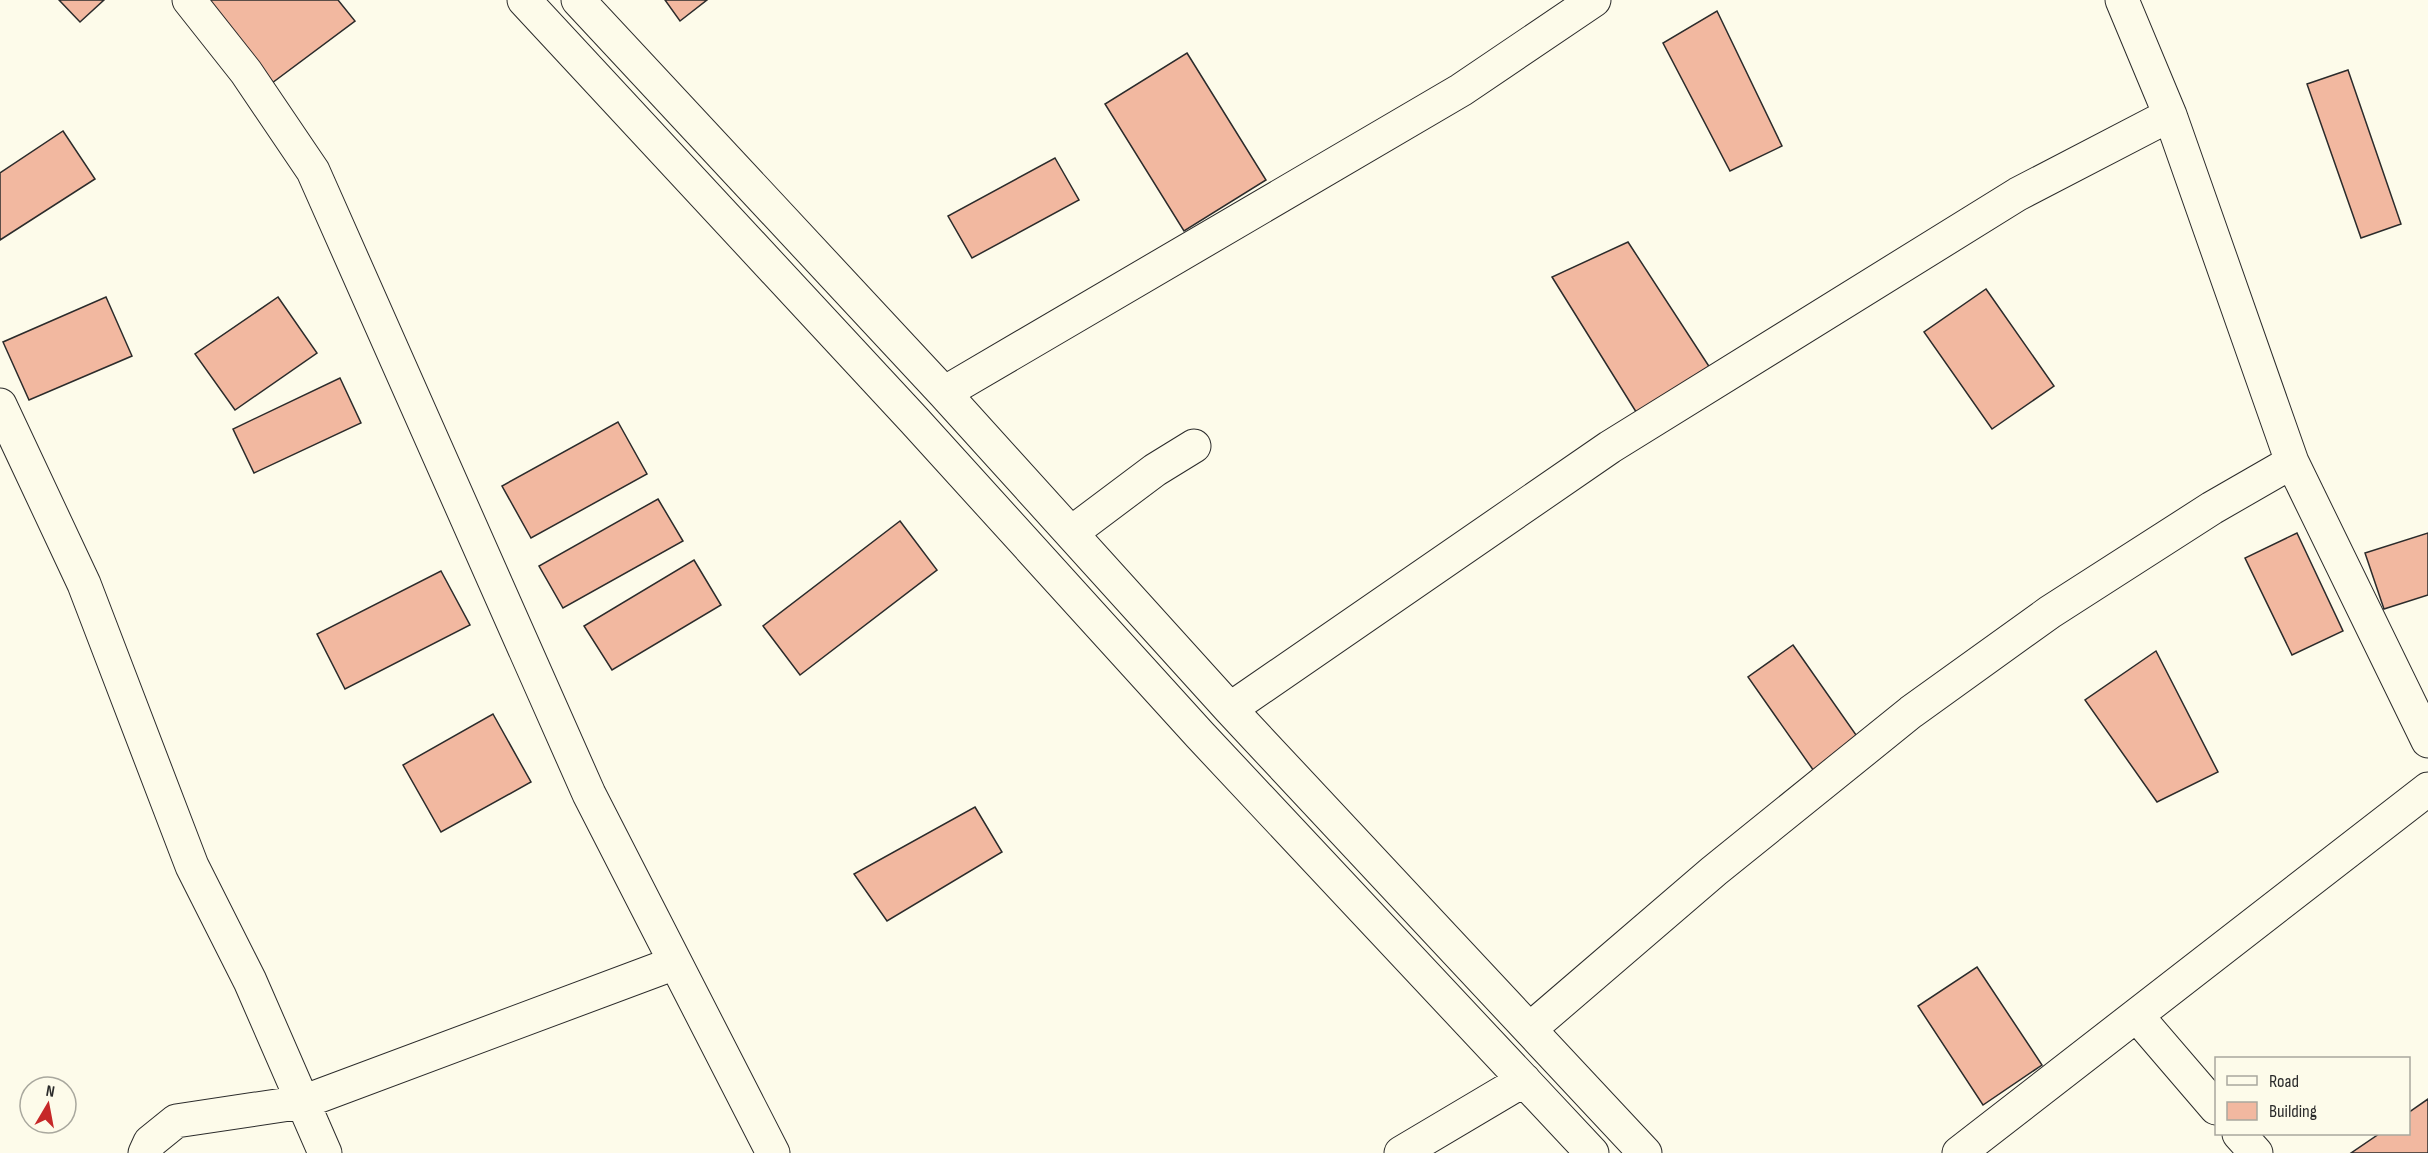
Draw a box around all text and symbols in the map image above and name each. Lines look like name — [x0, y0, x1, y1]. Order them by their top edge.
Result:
legend — [2215, 1057, 2410, 1135]
text: Road — [2269, 1071, 2299, 1092]
north arrow — [18, 1075, 78, 1135]
text: N — [44, 1082, 56, 1102]
text: Building — [2269, 1101, 2317, 1122]

